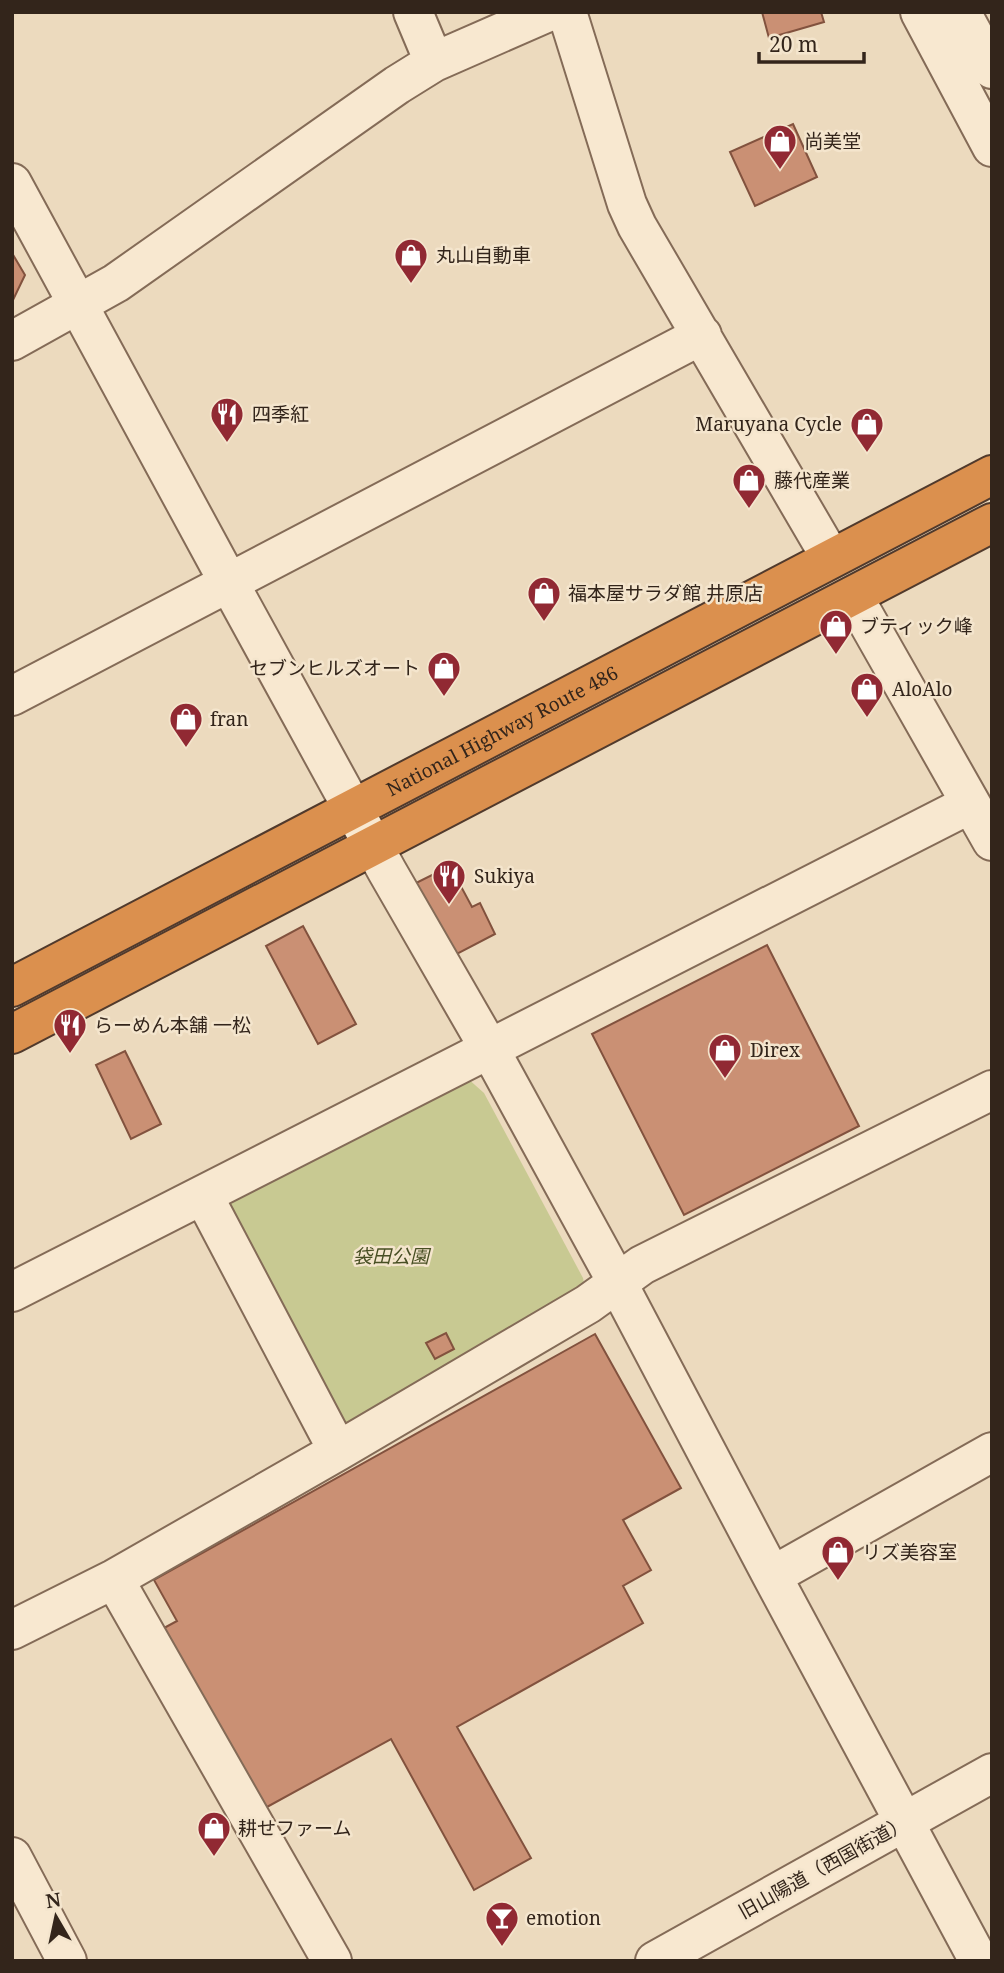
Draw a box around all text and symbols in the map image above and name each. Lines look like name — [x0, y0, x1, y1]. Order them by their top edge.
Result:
scale bar — [759, 21, 864, 65]
text: 20 m — [769, 30, 818, 58]
shop icon: 尚美堂 — [761, 122, 799, 171]
place label: 尚美堂 — [804, 128, 861, 154]
shop icon: 丸山自動車 — [392, 236, 430, 285]
place label: 丸山自動車 — [436, 242, 531, 268]
restaurant icon: 四季紅 — [208, 395, 246, 444]
place label: 四季紅 — [252, 401, 309, 427]
shop icon: Maruyana Cycle — [848, 405, 886, 454]
place label: Maruyana Cycle — [695, 411, 842, 437]
shop icon: 藤代産業 — [730, 461, 768, 510]
place label: 藤代産業 — [774, 467, 850, 493]
shop icon: 福本屋サラダ館 井原店 — [525, 574, 563, 623]
place label: 福本屋サラダ館 井原店 — [568, 580, 763, 606]
shop icon: ブティック峰 — [817, 607, 855, 656]
place label: ブティック峰 — [860, 613, 973, 639]
shop icon: セブンヒルズオート — [425, 649, 463, 698]
place label: セブンヒルズオート — [249, 655, 420, 681]
street label: National Highway Route 486 — [382, 660, 622, 802]
shop icon: AloAlo — [848, 670, 886, 719]
place label: AloAlo — [892, 676, 953, 702]
shop icon: fran — [167, 700, 205, 749]
place label: fran — [210, 706, 249, 732]
restaurant icon: Sukiya — [430, 857, 468, 906]
place label: Sukiya — [474, 863, 535, 889]
restaurant icon: らーめん本舗 一松 — [51, 1006, 89, 1055]
place label: らーめん本舗 一松 — [94, 1012, 251, 1038]
shop icon: Direx — [706, 1031, 744, 1080]
place label: Direx — [750, 1037, 800, 1063]
park label: 袋田公園 — [353, 1243, 432, 1269]
shop icon: リズ美容室 — [819, 1533, 857, 1582]
place label: リズ美容室 — [862, 1539, 957, 1565]
shop icon: 耕せファーム — [195, 1809, 233, 1858]
street label: 旧山陽道（西国街道） — [734, 1810, 912, 1924]
place label: 耕せファーム — [238, 1815, 351, 1841]
north arrow — [21, 1882, 91, 1952]
text: N — [44, 1886, 63, 1914]
bar icon: emotion — [483, 1899, 521, 1948]
place label: emotion — [526, 1905, 601, 1931]

